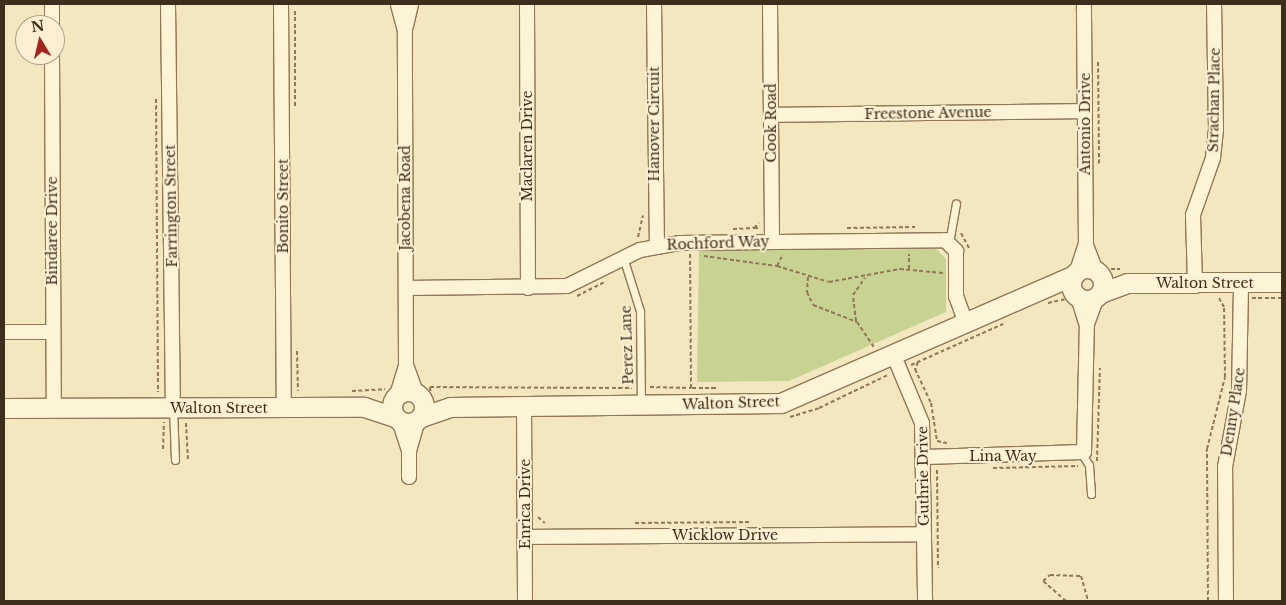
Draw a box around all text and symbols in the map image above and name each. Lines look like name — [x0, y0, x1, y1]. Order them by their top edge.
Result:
north arrow — [15, 15, 65, 65]
text: N — [30, 16, 46, 36]
street label: Strachan Place — [1205, 48, 1223, 152]
street label: Hanover Circuit — [646, 66, 662, 182]
street label: Antonio Drive — [1077, 73, 1093, 175]
street label: Cook Road — [763, 83, 779, 163]
street label: Maclaren Drive — [519, 90, 535, 202]
street label: Freestone Avenue — [864, 103, 992, 123]
street label: Farrington Street — [162, 144, 180, 268]
street label: Jacobena Road — [397, 145, 413, 251]
street label: Bonito Street — [275, 159, 291, 253]
street label: Bindaree Drive — [44, 177, 60, 285]
street label: Rochford Way — [666, 233, 770, 253]
street label: Walton Street — [1156, 275, 1254, 291]
street label: Perez Lane — [617, 305, 637, 385]
street label: Denny Place — [1218, 366, 1248, 458]
street label: Walton Street — [682, 393, 780, 413]
street label: Walton Street — [170, 400, 268, 416]
street label: Guthrie Drive — [914, 426, 932, 526]
street label: Lina Way — [969, 448, 1037, 464]
street label: Enrica Drive — [517, 459, 533, 549]
street label: Wicklow Drive — [672, 527, 778, 543]

